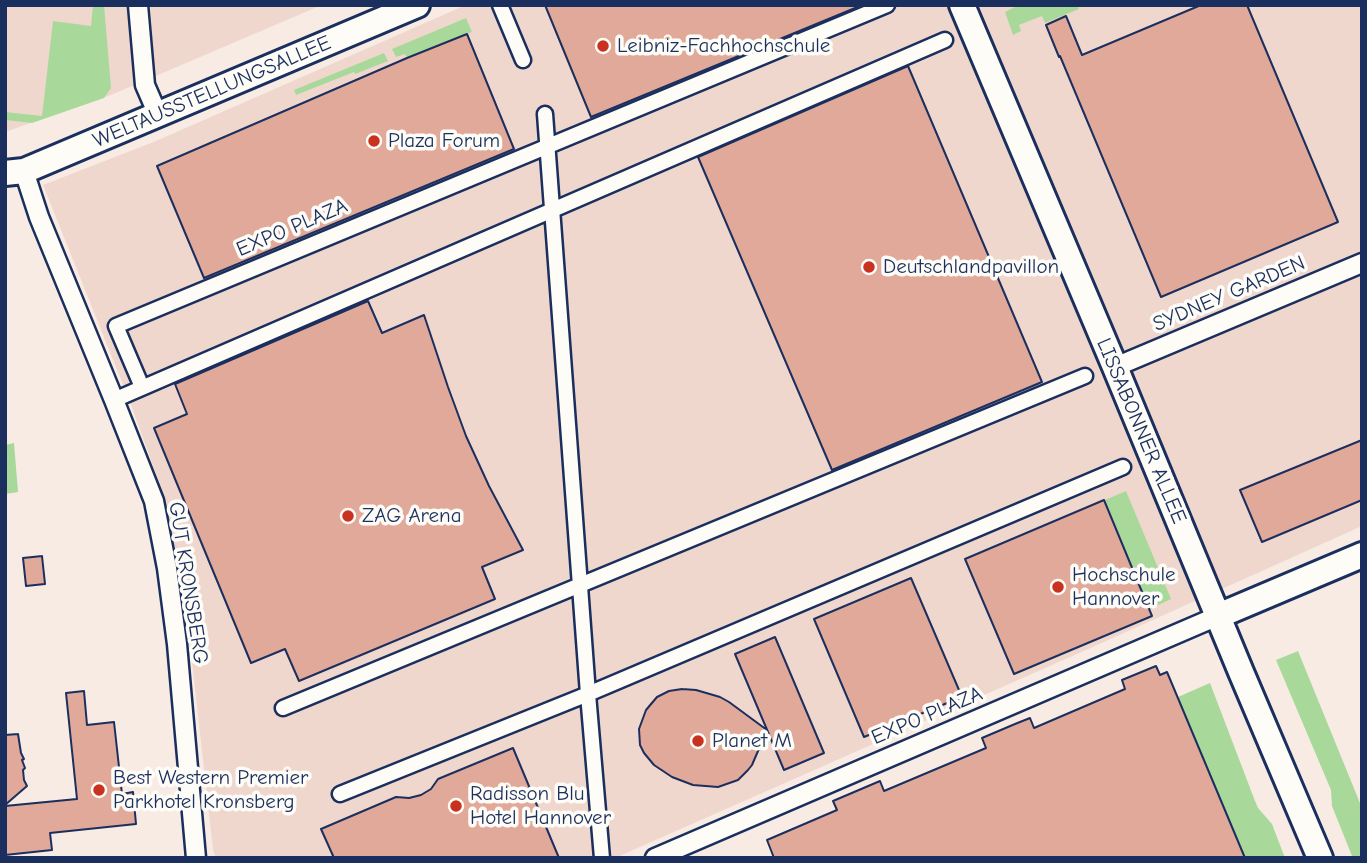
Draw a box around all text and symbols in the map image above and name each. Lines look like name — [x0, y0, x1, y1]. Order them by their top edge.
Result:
street label: WELTAUSSTELLUNGSALLEE — [89, 30, 335, 154]
place label: Leibniz-Fachhochschule — [617, 33, 830, 59]
marker: Leibniz-Fachhochschule — [595, 38, 611, 54]
place label: Plaza Forum — [388, 128, 500, 154]
marker: Plaza Forum — [366, 133, 382, 149]
street label: EXPO PLAZA — [233, 193, 351, 263]
street label: SYDNEY GARDEN — [1149, 251, 1309, 337]
place label: Deutschlandpavillon — [883, 254, 1059, 280]
marker: Deutschlandpavillon — [861, 259, 877, 275]
street label: LISSABONNER ALLEE — [1091, 334, 1191, 528]
street label: GUT KRONSBERG — [163, 500, 213, 666]
place label: ZAG Arena — [362, 503, 462, 529]
marker: ZAG Arena — [340, 508, 356, 524]
place label: Hochschule Hannover — [1072, 562, 1176, 612]
marker: Hochschule Hannover — [1050, 579, 1066, 595]
street label: EXPO PLAZA — [868, 681, 986, 751]
place label: Planet M — [712, 728, 792, 754]
marker: Planet M — [690, 733, 706, 749]
place label: Best Western Premier Parkhotel Kronsberg — [113, 765, 308, 815]
place label: Radisson Blu Hotel Hannover — [470, 781, 611, 831]
marker: Best Western Premier Parkhotel Kronsberg — [91, 782, 107, 798]
marker: Radisson Blu Hotel Hannover — [448, 798, 464, 814]

